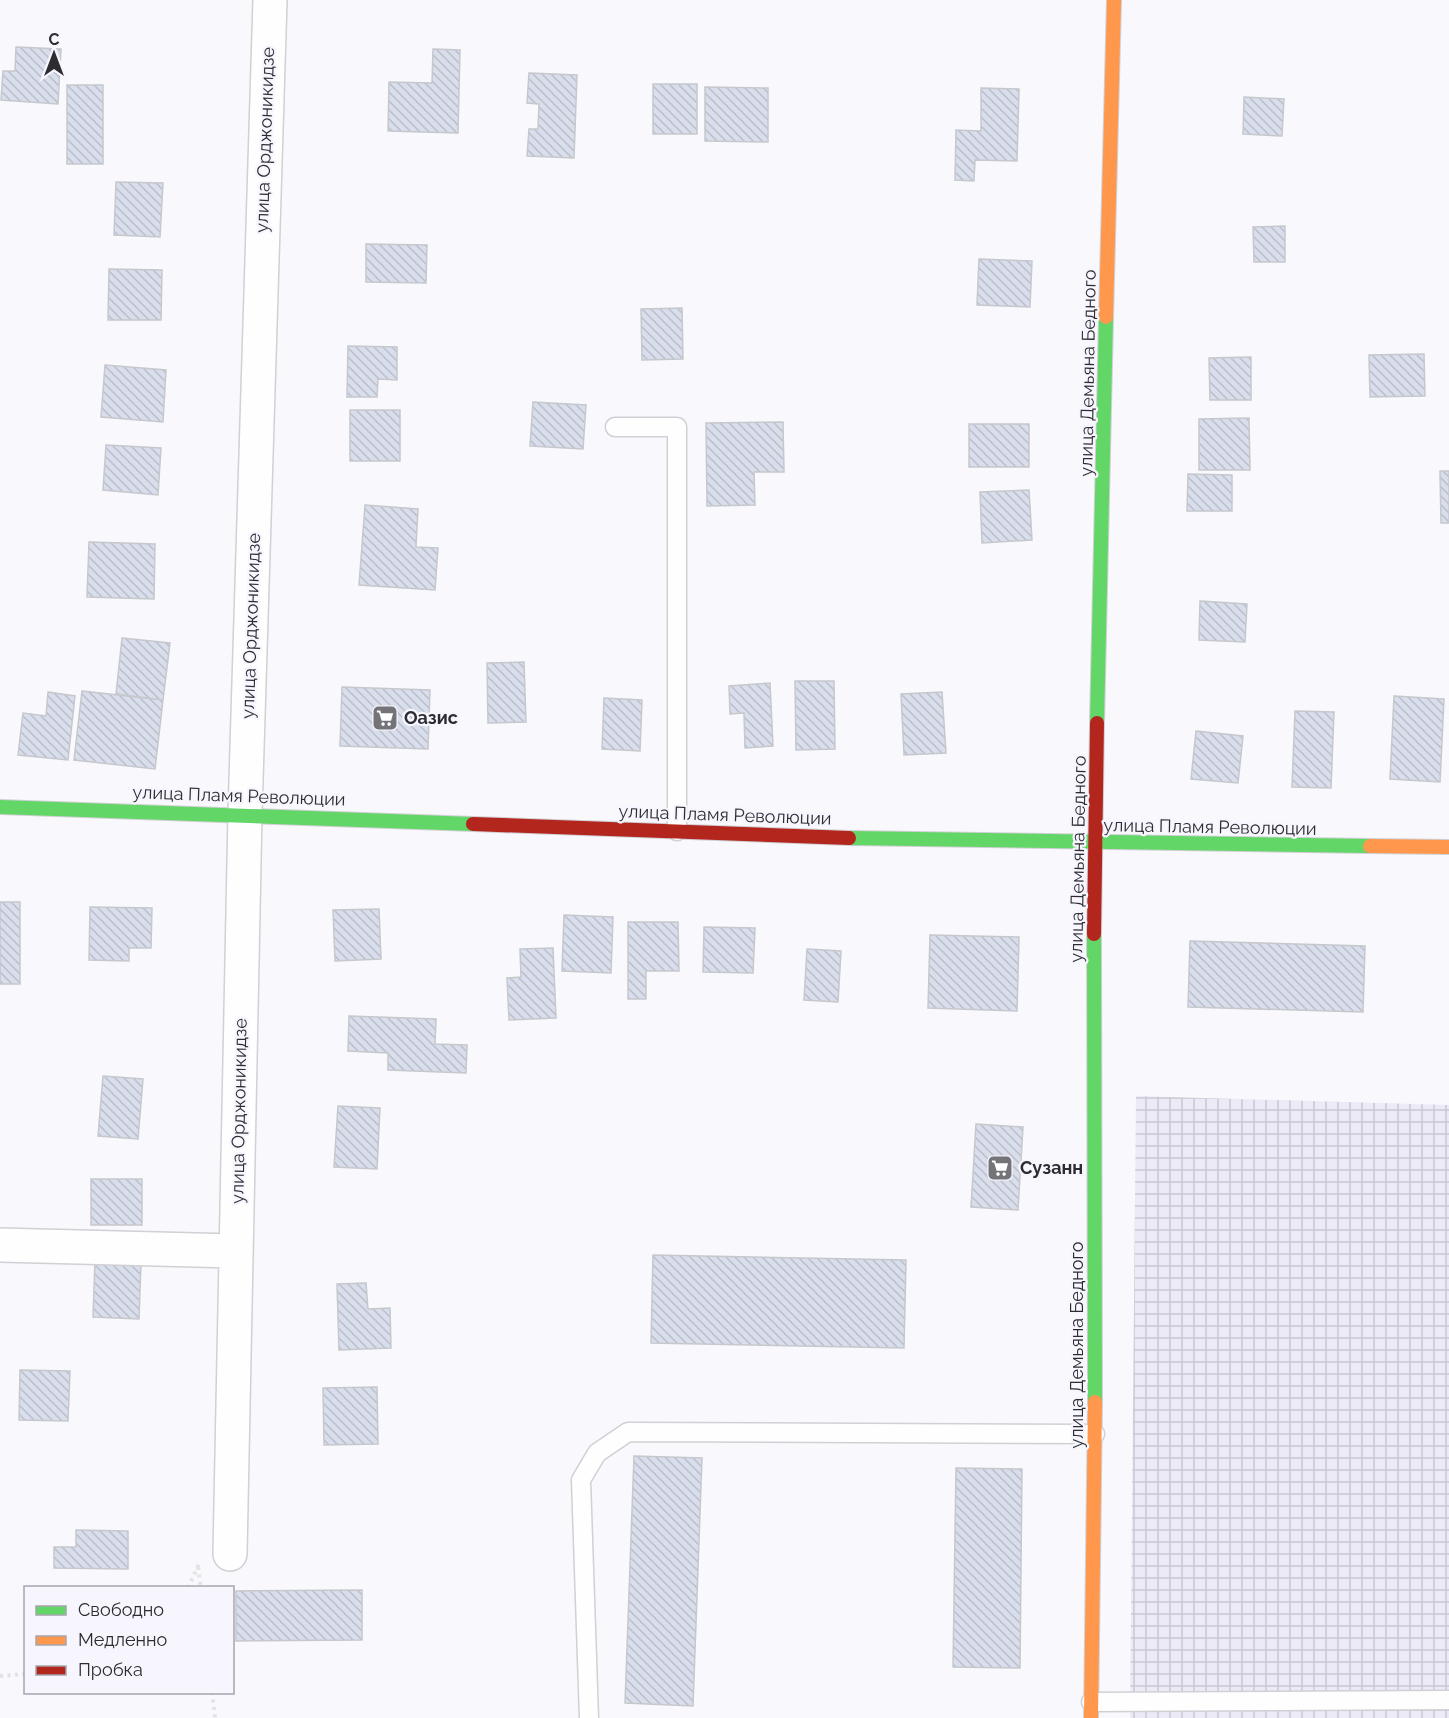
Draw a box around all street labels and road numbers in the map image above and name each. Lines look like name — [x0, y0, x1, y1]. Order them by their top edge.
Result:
street label: улица Орджоникидзе — [251, 46, 278, 233]
street label: улица Демьяна Бедного — [1075, 269, 1100, 477]
street label: улица Орджоникидзе — [237, 532, 264, 719]
street label: улица Демьяна Бедного — [1065, 755, 1090, 963]
street label: улица Пламя Революции — [132, 781, 346, 810]
street label: улица Пламя Революции — [618, 800, 832, 829]
street label: улица Пламя Революции — [1103, 814, 1317, 839]
street label: улица Орджоникидзе — [226, 1017, 251, 1204]
street label: улица Демьяна Бедного — [1066, 1241, 1087, 1449]

